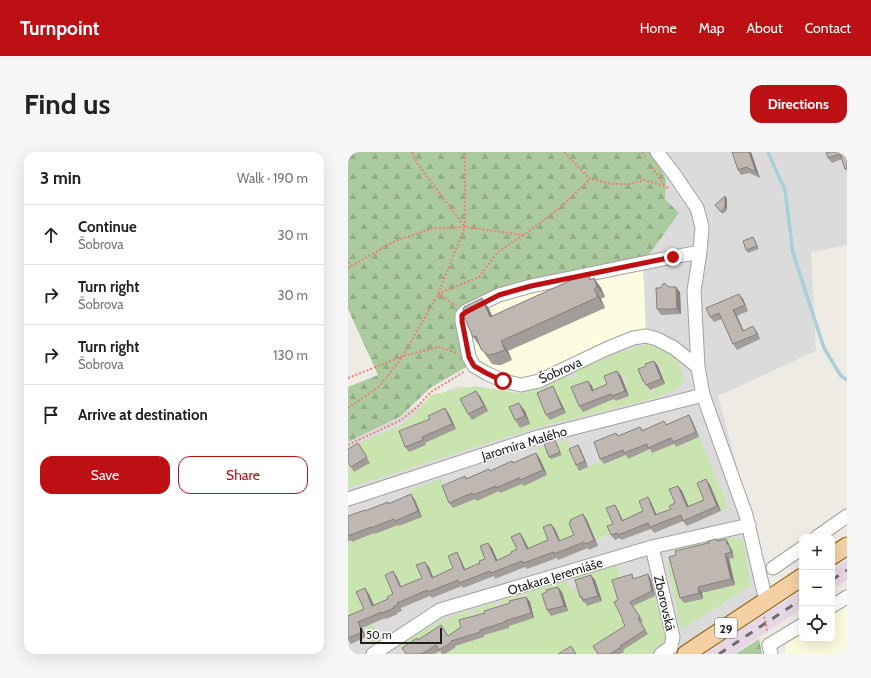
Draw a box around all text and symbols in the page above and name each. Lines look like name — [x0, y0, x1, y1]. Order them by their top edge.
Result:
text: Turnpoint — [20, 17, 99, 40]
text: Home — [640, 19, 677, 37]
text: Map — [699, 19, 724, 37]
text: About — [746, 19, 783, 37]
text: Contact — [805, 19, 851, 37]
button: Directions — [750, 85, 847, 123]
text: Find us — [24, 87, 110, 121]
text: 3 min — [40, 168, 81, 188]
text: Walk · 190 m — [237, 170, 308, 186]
text: Continue — [78, 218, 137, 236]
icon: ahead — [40, 224, 62, 246]
text: 30 m — [278, 227, 308, 243]
text: Šobrova — [78, 236, 124, 252]
route end — [664, 248, 682, 266]
text: Turn right — [78, 278, 139, 296]
icon: right — [40, 284, 62, 306]
text: 30 m — [278, 287, 308, 303]
text: Šobrova — [78, 296, 124, 312]
text: Turn right — [78, 338, 139, 356]
icon: right — [40, 344, 62, 366]
text: 130 m — [273, 347, 308, 363]
street label: Šobrova — [536, 352, 585, 387]
text: Šobrova — [78, 356, 124, 372]
route start — [494, 372, 512, 390]
icon: arrive — [40, 404, 62, 426]
text: Arrive at destination — [78, 406, 208, 424]
street label: Jaromíra Malého — [478, 422, 569, 464]
button: Save — [40, 456, 170, 494]
button: Share — [178, 456, 308, 494]
map controls — [799, 534, 835, 642]
button: + — [799, 534, 835, 570]
street label: Otakara Jeremiáše — [505, 554, 605, 598]
button: − — [799, 570, 835, 606]
street label: Zborovská — [651, 574, 679, 633]
button: locate — [799, 606, 835, 642]
road number: 29 — [715, 618, 737, 638]
scale bar — [360, 626, 442, 645]
text: 50 m — [366, 628, 392, 642]

